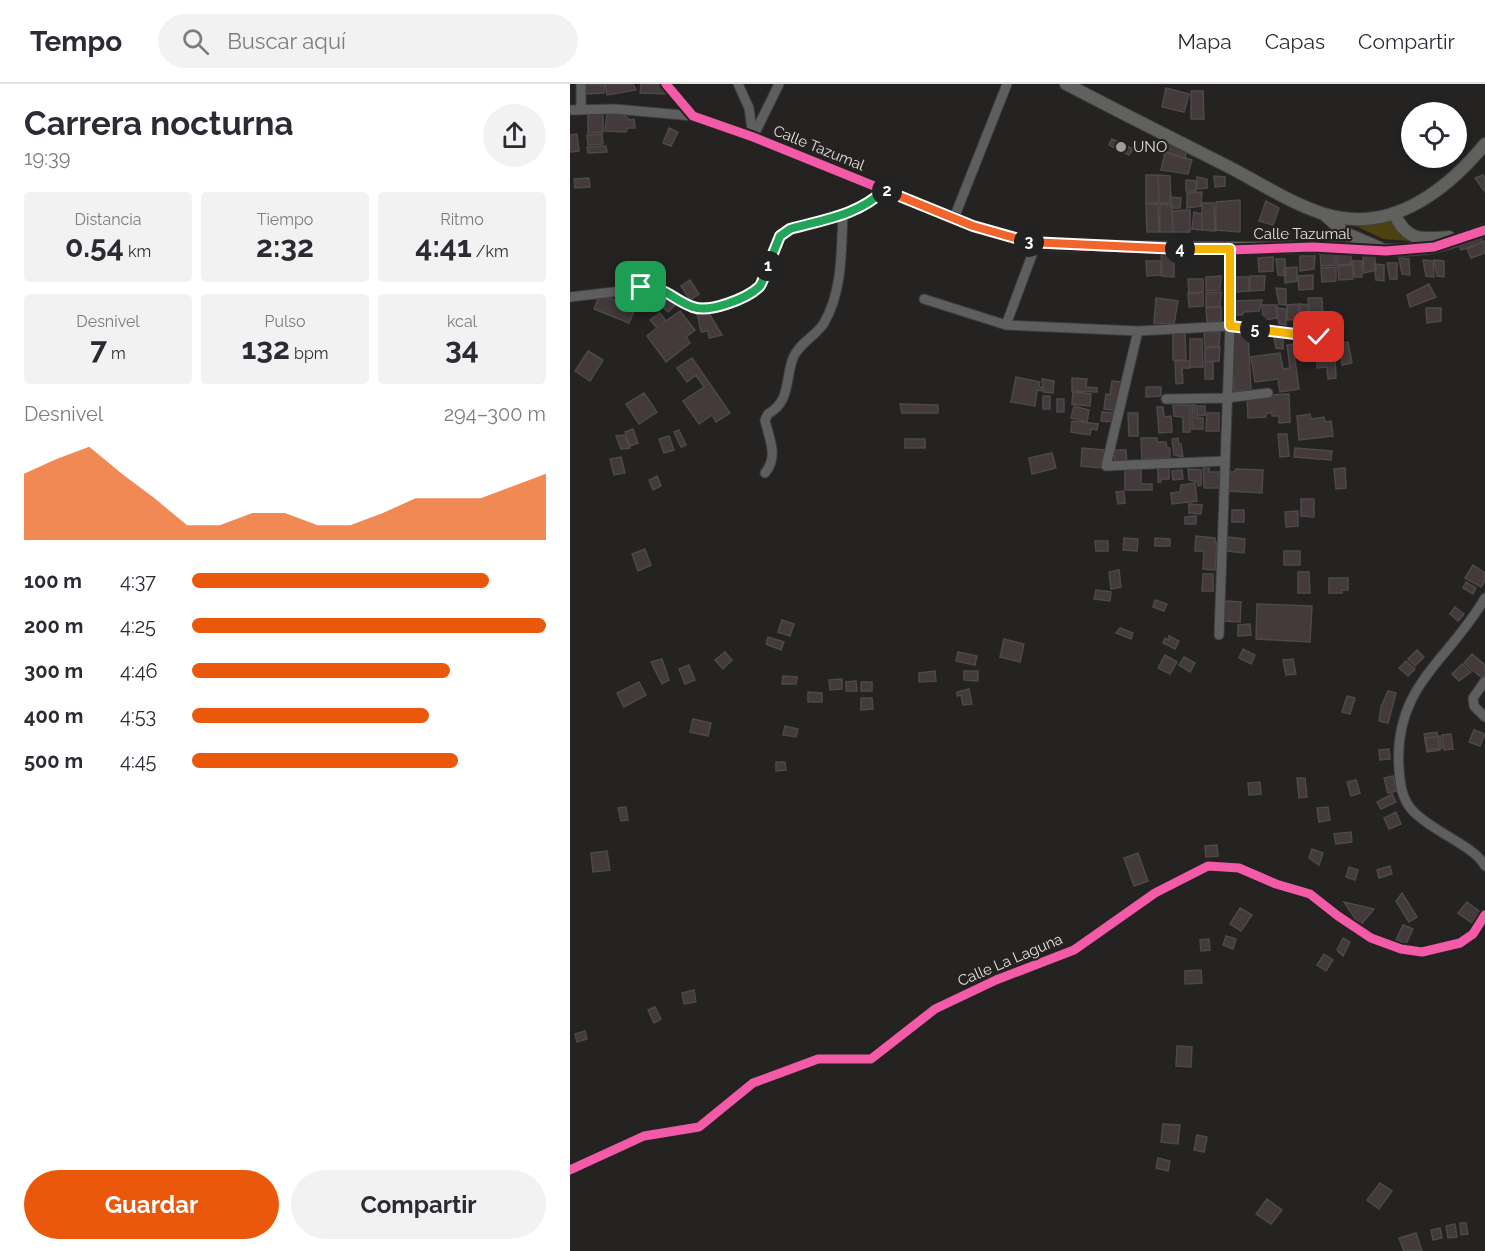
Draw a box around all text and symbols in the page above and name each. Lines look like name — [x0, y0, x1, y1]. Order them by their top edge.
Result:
search box — [158, 14, 578, 68]
text: Tempo — [30, 25, 122, 58]
icon: search — [179, 25, 212, 58]
text: Buscar aquí — [227, 28, 346, 54]
text: Mapa — [1177, 29, 1232, 54]
text: Capas — [1265, 29, 1325, 54]
text: Compartir — [1358, 29, 1455, 54]
map controls — [1401, 102, 1467, 168]
button: locate — [1401, 102, 1467, 168]
text: Carrera nocturna — [24, 104, 293, 143]
button: share — [483, 104, 546, 167]
street label: Calle Tazumal — [771, 122, 868, 175]
place label: UNO — [1133, 138, 1167, 156]
marker: UNO — [1114, 140, 1128, 154]
text: 19:39 — [24, 146, 70, 170]
pin: 2 — [872, 176, 902, 206]
text: 2 — [882, 181, 892, 200]
text: Distancia — [74, 210, 142, 229]
text: Tiempo — [257, 210, 313, 229]
text: Ritmo — [440, 210, 484, 229]
street label: Calle Tazumal — [1254, 225, 1351, 243]
pin: 3 — [1014, 227, 1044, 257]
text: 0.54 — [65, 229, 124, 264]
text: 2:32 — [256, 229, 314, 264]
text: 4:41 — [415, 229, 472, 264]
text: 3 — [1025, 232, 1033, 251]
pin: 4 — [1165, 234, 1195, 264]
text: 4 — [1175, 239, 1185, 258]
text: km — [124, 242, 151, 261]
text: /km — [472, 242, 509, 261]
pin: 1 — [753, 251, 783, 281]
text: 1 — [764, 256, 772, 275]
pin — [615, 261, 666, 312]
icon: arrive — [624, 270, 657, 303]
pin — [1293, 311, 1344, 362]
text: Desnivel — [76, 312, 140, 331]
text: Pulso — [264, 312, 306, 331]
text: kcal — [447, 312, 477, 331]
pin: 5 — [1240, 314, 1270, 344]
text: 5 — [1251, 319, 1259, 338]
icon: check — [1302, 320, 1335, 353]
text: 7 — [90, 331, 107, 366]
text: 132 — [241, 331, 290, 366]
text: 34 — [445, 331, 479, 366]
text: m — [107, 344, 126, 363]
text: bpm — [290, 344, 329, 363]
text: Desnivel — [24, 402, 103, 426]
text: 294–300 m — [444, 402, 546, 426]
text: 100 m — [24, 569, 82, 593]
text: 4:37 — [120, 569, 156, 593]
text: 200 m — [24, 614, 83, 638]
text: 4:25 — [120, 614, 156, 638]
text: 300 m — [24, 659, 83, 683]
text: 4:46 — [120, 659, 158, 683]
text: 400 m — [24, 704, 83, 728]
text: 4:53 — [120, 704, 156, 728]
text: 500 m — [24, 749, 83, 773]
text: 4:45 — [120, 749, 157, 773]
street label: Calle La Laguna — [955, 930, 1065, 990]
button: Guardar — [24, 1170, 279, 1239]
button: Compartir — [291, 1170, 546, 1239]

